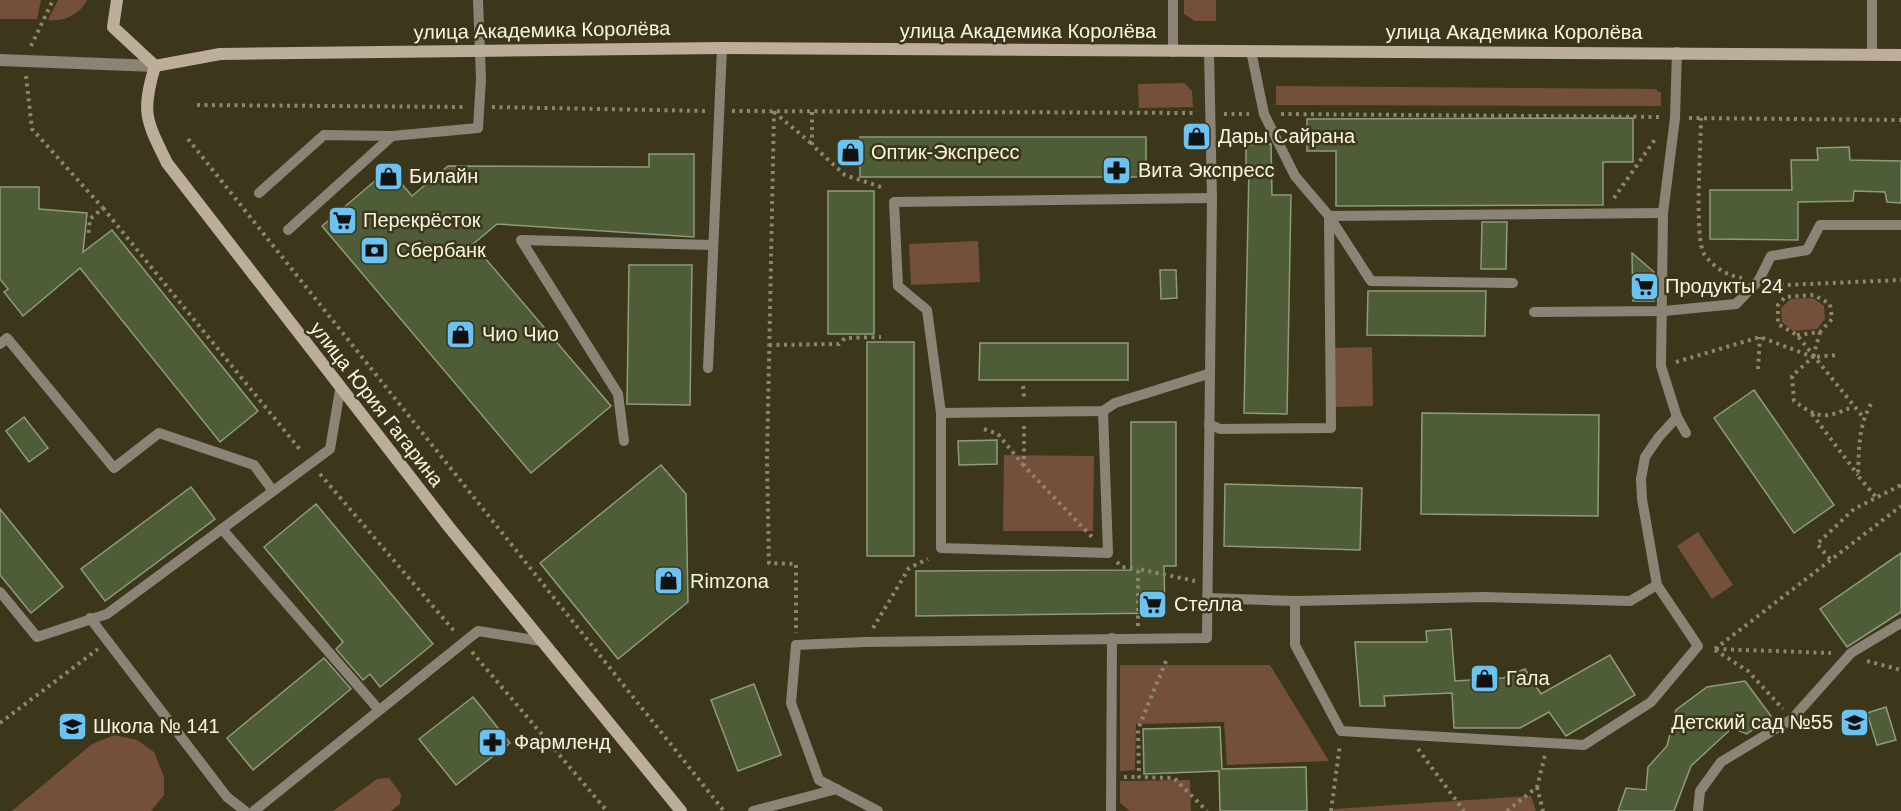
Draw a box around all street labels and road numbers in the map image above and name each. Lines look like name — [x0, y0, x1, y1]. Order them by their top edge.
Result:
street label: улица Академика Королёва — [413, 17, 671, 43]
street label: улица Академика Королёва — [900, 20, 1157, 42]
street label: улица Академика Королёва — [1386, 21, 1643, 43]
street label: улица Юрия Гагарина — [306, 317, 449, 491]

